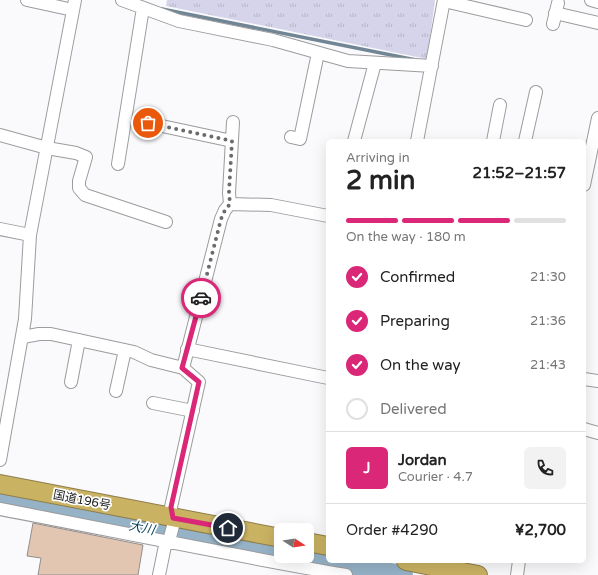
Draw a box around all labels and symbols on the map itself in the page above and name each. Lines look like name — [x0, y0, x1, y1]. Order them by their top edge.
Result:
pin — [131, 106, 165, 140]
courier — [181, 278, 221, 318]
street label: 国道196号 — [52, 488, 112, 512]
pin — [211, 511, 245, 545]
water label: 大川 — [128, 518, 158, 539]
north arrow — [274, 523, 314, 563]

